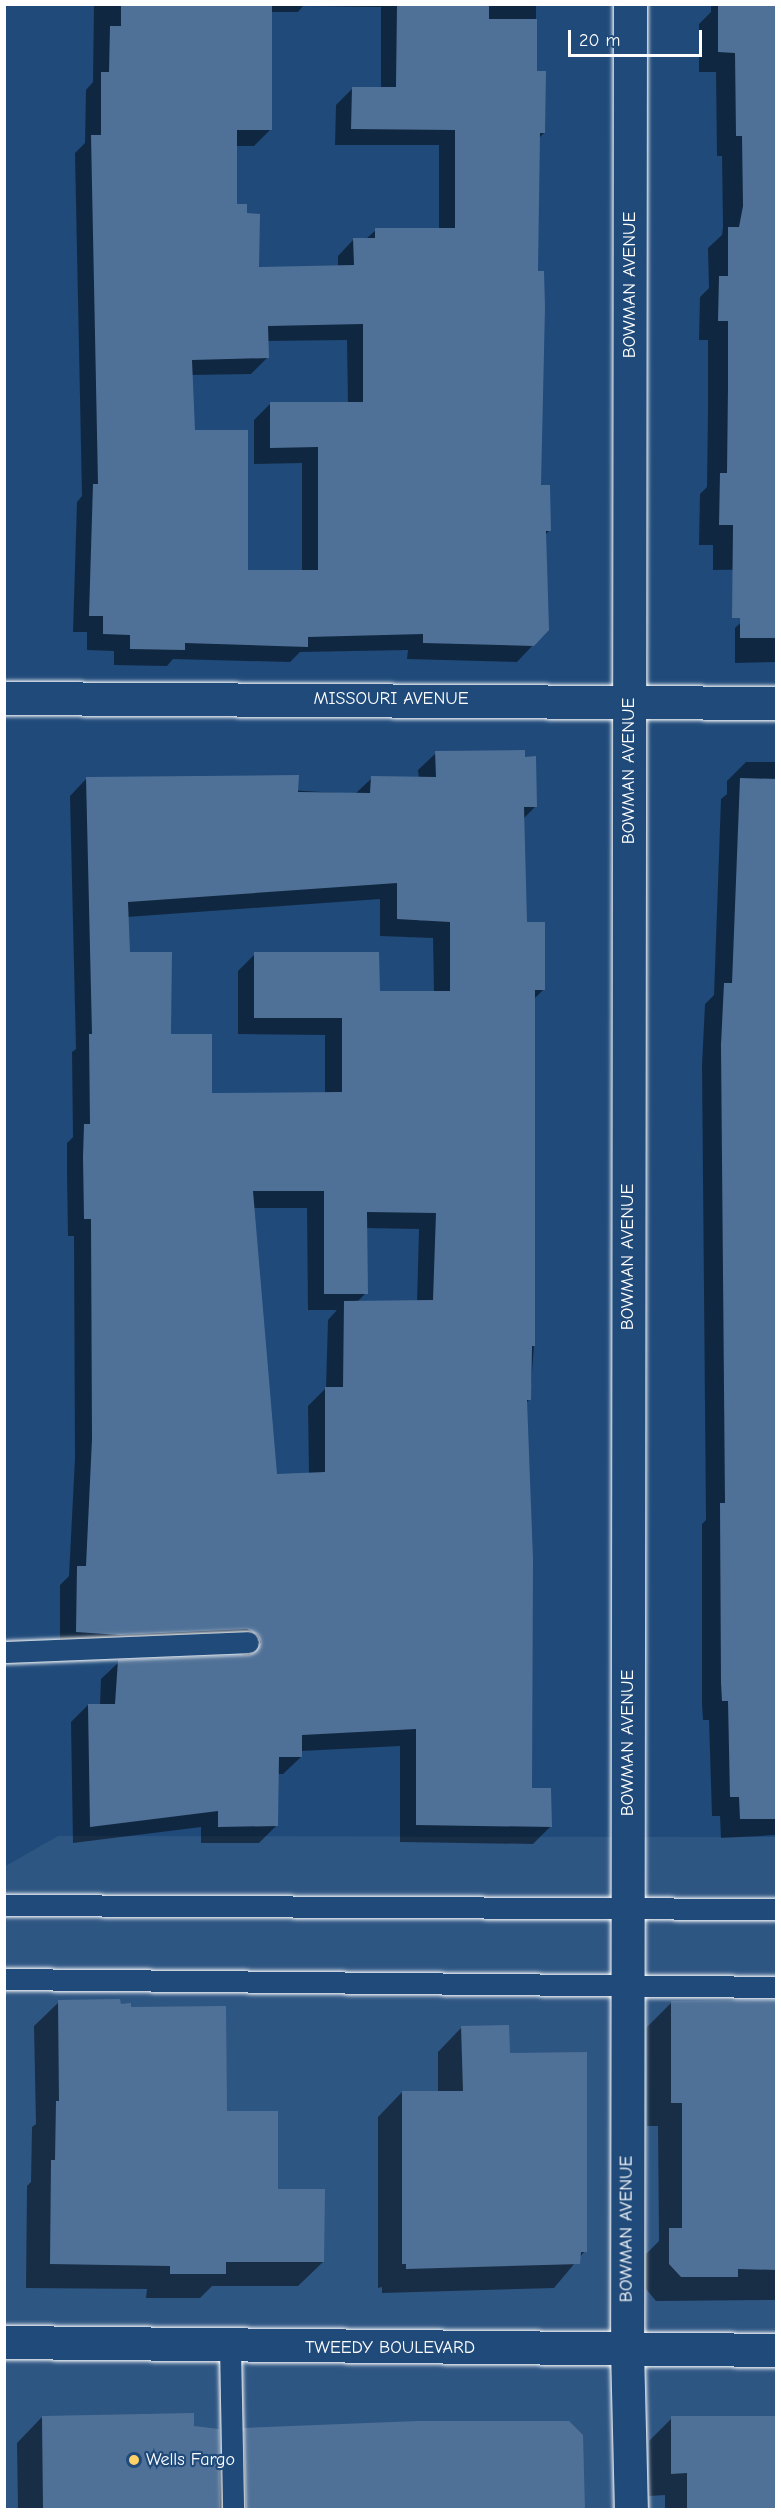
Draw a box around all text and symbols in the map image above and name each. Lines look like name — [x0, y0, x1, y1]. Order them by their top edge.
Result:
scale bar — [571, 18, 704, 56]
text: 20 m — [579, 30, 620, 51]
street label: BOWMAN AVENUE — [619, 212, 641, 358]
street label: MISSOURI AVENUE — [313, 688, 469, 710]
street label: BOWMAN AVENUE — [618, 698, 640, 844]
street label: BOWMAN AVENUE — [617, 1184, 639, 1330]
street label: BOWMAN AVENUE — [617, 1670, 639, 1816]
street label: BOWMAN AVENUE — [616, 2156, 638, 2302]
street label: TWEEDY BOULEVARD — [305, 2337, 475, 2359]
place label: Wells Fargo — [146, 2449, 235, 2471]
marker: Wells Fargo — [127, 2453, 141, 2467]

